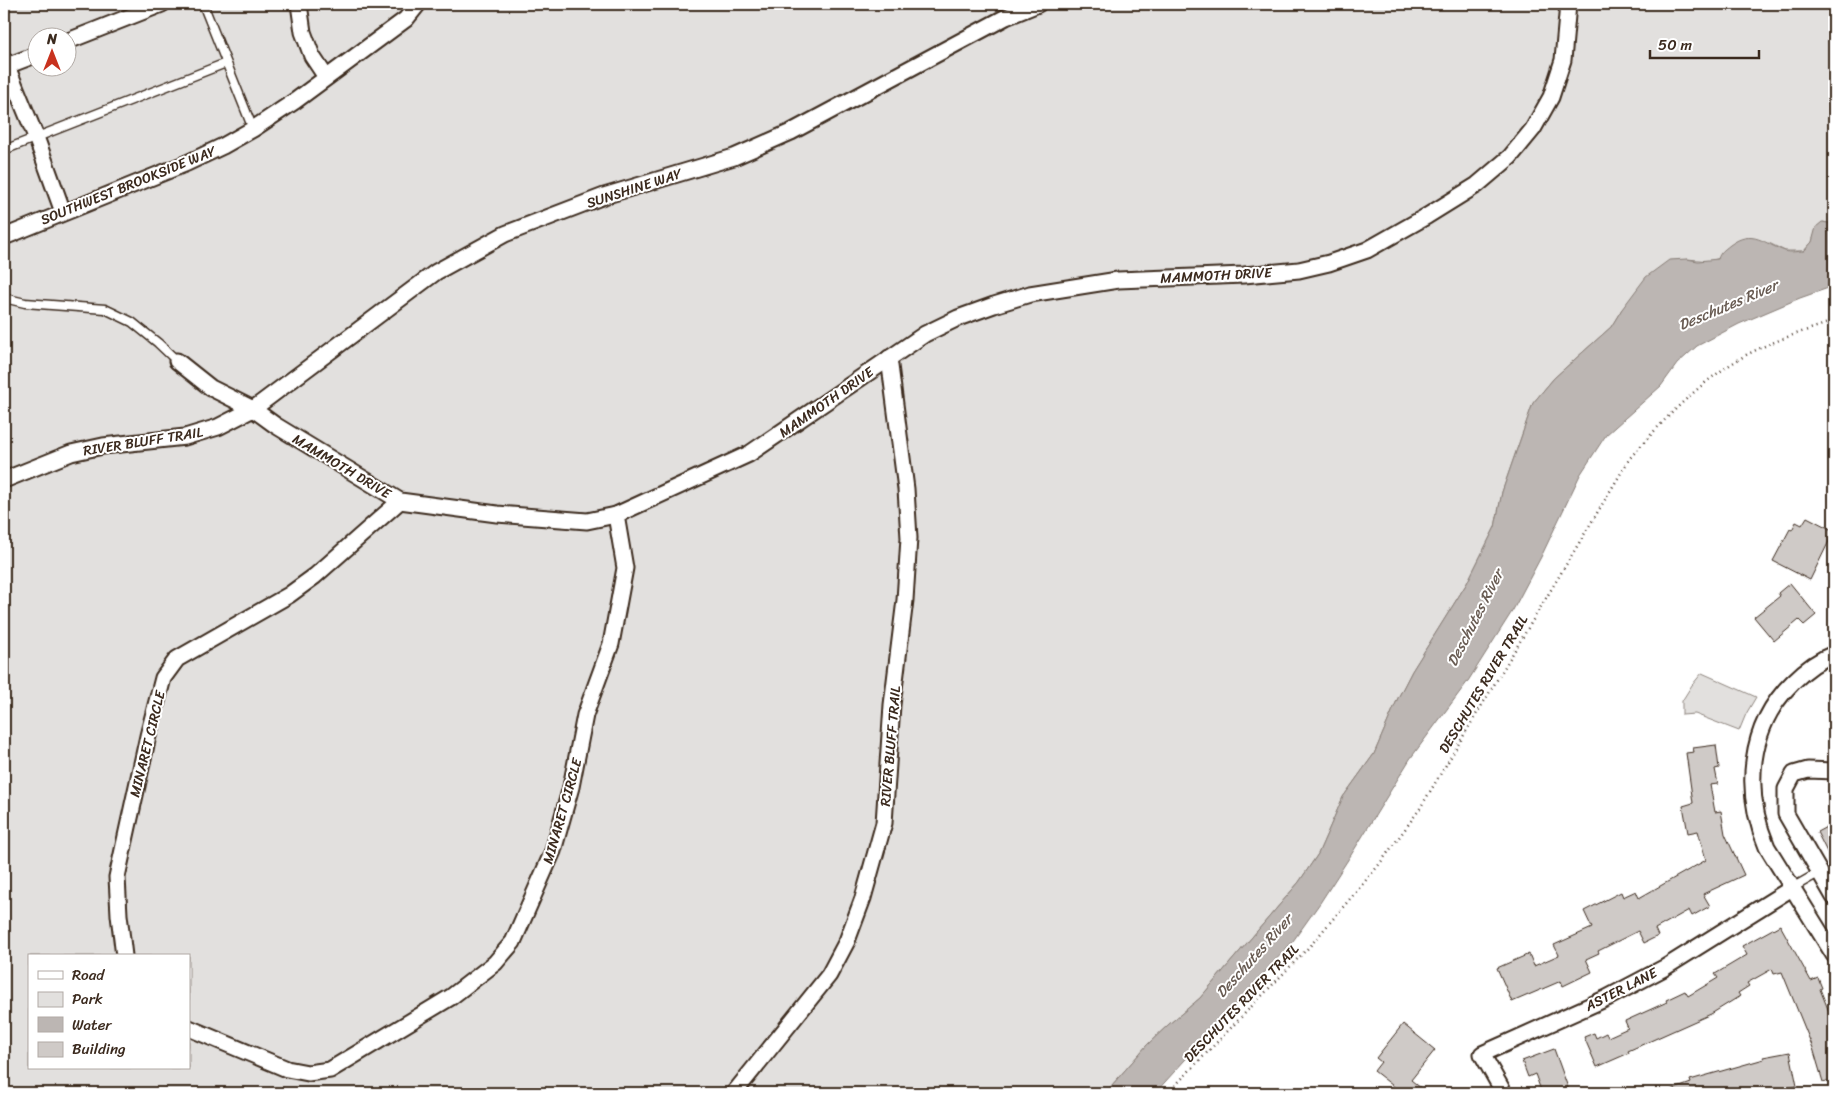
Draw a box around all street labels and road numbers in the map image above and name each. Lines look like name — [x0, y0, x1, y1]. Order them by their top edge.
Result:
street label: SOUTHWEST BROOKSIDE WAY — [37, 138, 221, 232]
street label: SUNSHINE WAY — [583, 161, 686, 216]
street label: MAMMOTH DRIVE — [1160, 260, 1274, 291]
street label: MAMMOTH DRIVE — [773, 359, 880, 445]
street label: RIVER BLUFF TRAIL — [81, 420, 205, 463]
street label: MAMMOTH DRIVE — [287, 427, 397, 507]
street label: DESCHUTES RIVER TRAIL — [1432, 610, 1535, 758]
street label: RIVER BLUFF TRAIL — [873, 684, 908, 807]
street label: MINARET CIRCLE — [122, 687, 173, 800]
street label: MINARET CIRCLE — [535, 754, 590, 867]
street label: DESCHUTES RIVER TRAIL — [1177, 937, 1306, 1069]
street label: ASTER LANE — [1580, 960, 1663, 1019]

